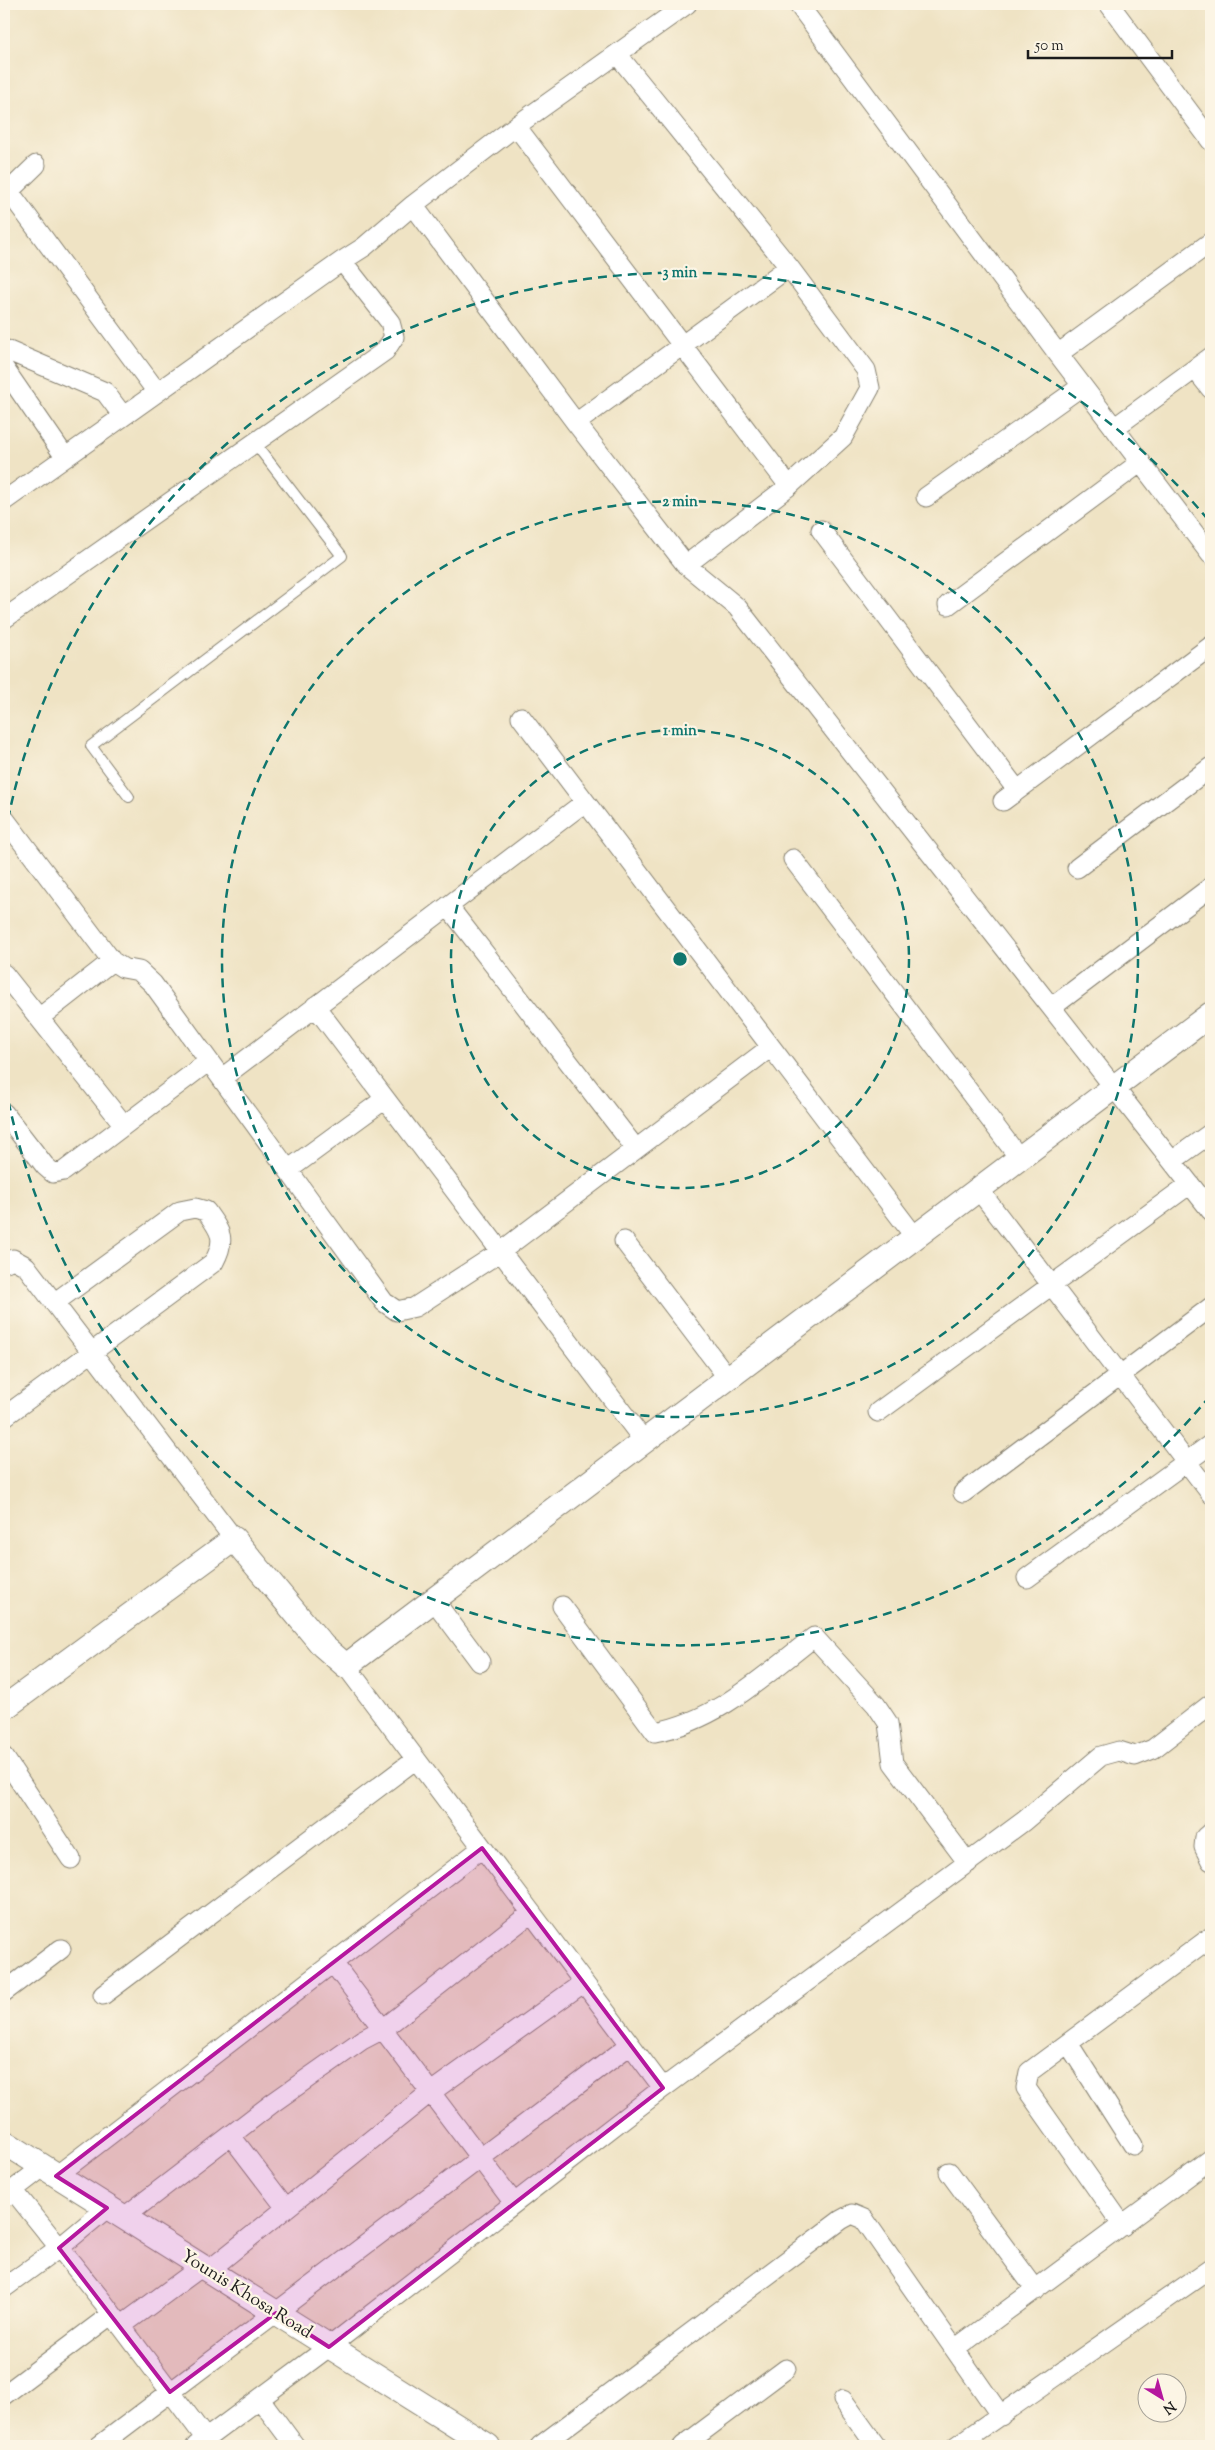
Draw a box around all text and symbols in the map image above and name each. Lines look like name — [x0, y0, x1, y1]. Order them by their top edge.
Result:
scale bar — [1028, 28, 1171, 60]
text: 50 m — [1034, 36, 1064, 57]
text: 3 min — [663, 263, 698, 284]
text: 2 min — [662, 492, 698, 513]
text: 1 min — [663, 721, 697, 742]
centre of rings — [671, 950, 689, 968]
street label: Younis Khosa Road — [175, 2244, 317, 2346]
north arrow — [1138, 2372, 1188, 2422]
text: N — [1158, 2395, 1179, 2418]

